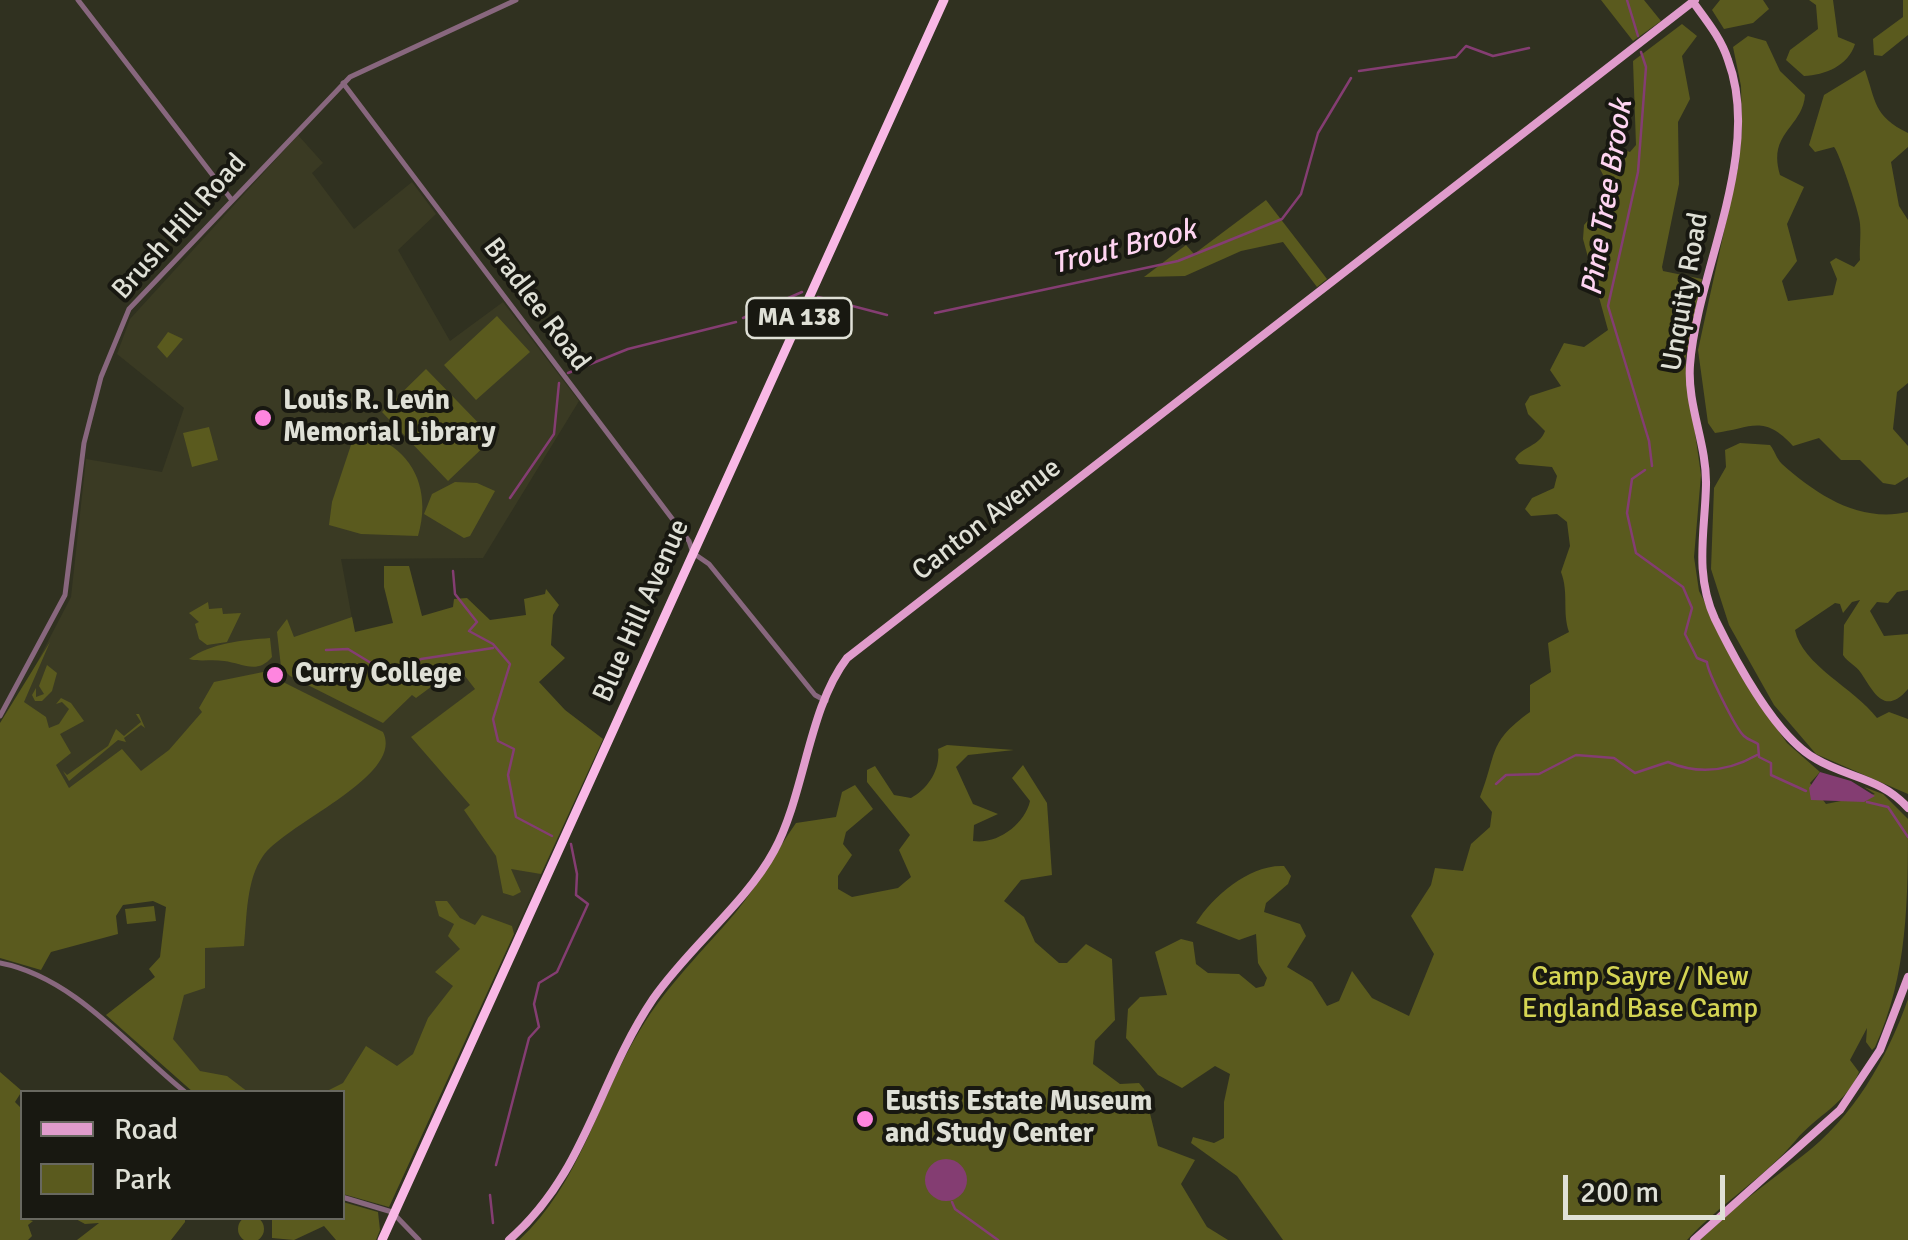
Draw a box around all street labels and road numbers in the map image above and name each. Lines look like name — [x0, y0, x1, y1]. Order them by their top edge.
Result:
street label: Brush Hill Road — [106, 147, 254, 307]
street label: Unquity Road — [1656, 210, 1716, 374]
street label: Bradlee Road — [475, 232, 597, 378]
road number: MA 138 — [746, 298, 852, 338]
street label: Canton Avenue — [906, 452, 1068, 588]
street label: Blue Hill Avenue — [587, 514, 697, 708]

